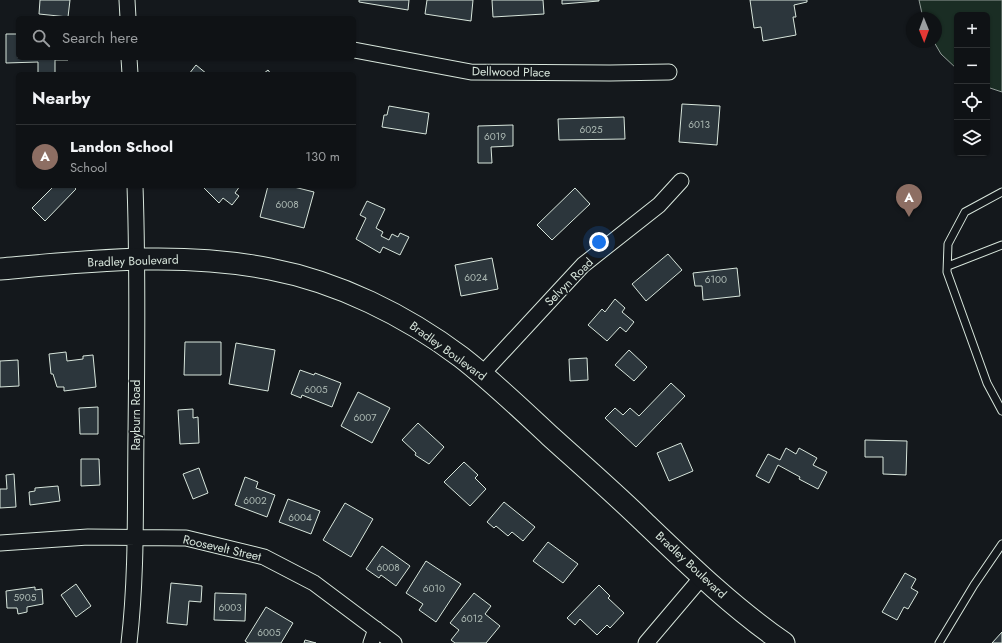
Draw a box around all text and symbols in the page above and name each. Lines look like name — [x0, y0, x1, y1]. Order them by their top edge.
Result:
north arrow — [906, 12, 942, 48]
map controls — [954, 12, 990, 156]
button: + — [954, 12, 990, 48]
search box — [16, 16, 356, 60]
icon: search — [30, 27, 52, 49]
text: Search here — [62, 27, 138, 49]
button: − — [954, 48, 990, 84]
street label: Dellwood Place — [472, 62, 550, 82]
button: locate — [954, 84, 990, 120]
text: Nearby — [32, 86, 90, 110]
house number: 6013 — [688, 117, 710, 132]
button: layers — [954, 120, 990, 156]
house number: 6025 — [579, 122, 603, 137]
house number: 6019 — [484, 129, 506, 144]
text: Landon School — [70, 136, 173, 158]
text: A — [40, 147, 50, 166]
text: 130 m — [305, 147, 340, 166]
text: School — [70, 158, 107, 177]
pin: A — [896, 184, 922, 217]
house number: 6008 — [275, 197, 299, 212]
your location — [589, 232, 609, 252]
street label: Bradley Boulevard — [87, 250, 179, 272]
street label: Selvyn Road — [541, 254, 597, 310]
house number: 6024 — [464, 270, 488, 285]
house number: 6100 — [705, 272, 727, 287]
street label: Bradley Boulevard — [406, 317, 490, 385]
street label: Rayburn Road — [127, 380, 145, 450]
house number: 6005 — [304, 382, 328, 397]
house number: 6007 — [353, 410, 377, 425]
house number: 6002 — [243, 493, 267, 508]
house number: 6004 — [288, 510, 312, 525]
street label: Bradley Boulevard — [651, 527, 731, 603]
street label: Roosevelt Street — [181, 530, 263, 566]
house number: 6008 — [376, 560, 400, 575]
house number: 6010 — [423, 581, 445, 596]
house number: 5905 — [13, 590, 37, 605]
house number: 6003 — [218, 600, 242, 615]
house number: 6012 — [461, 611, 483, 626]
house number: 6005 — [257, 625, 281, 640]

